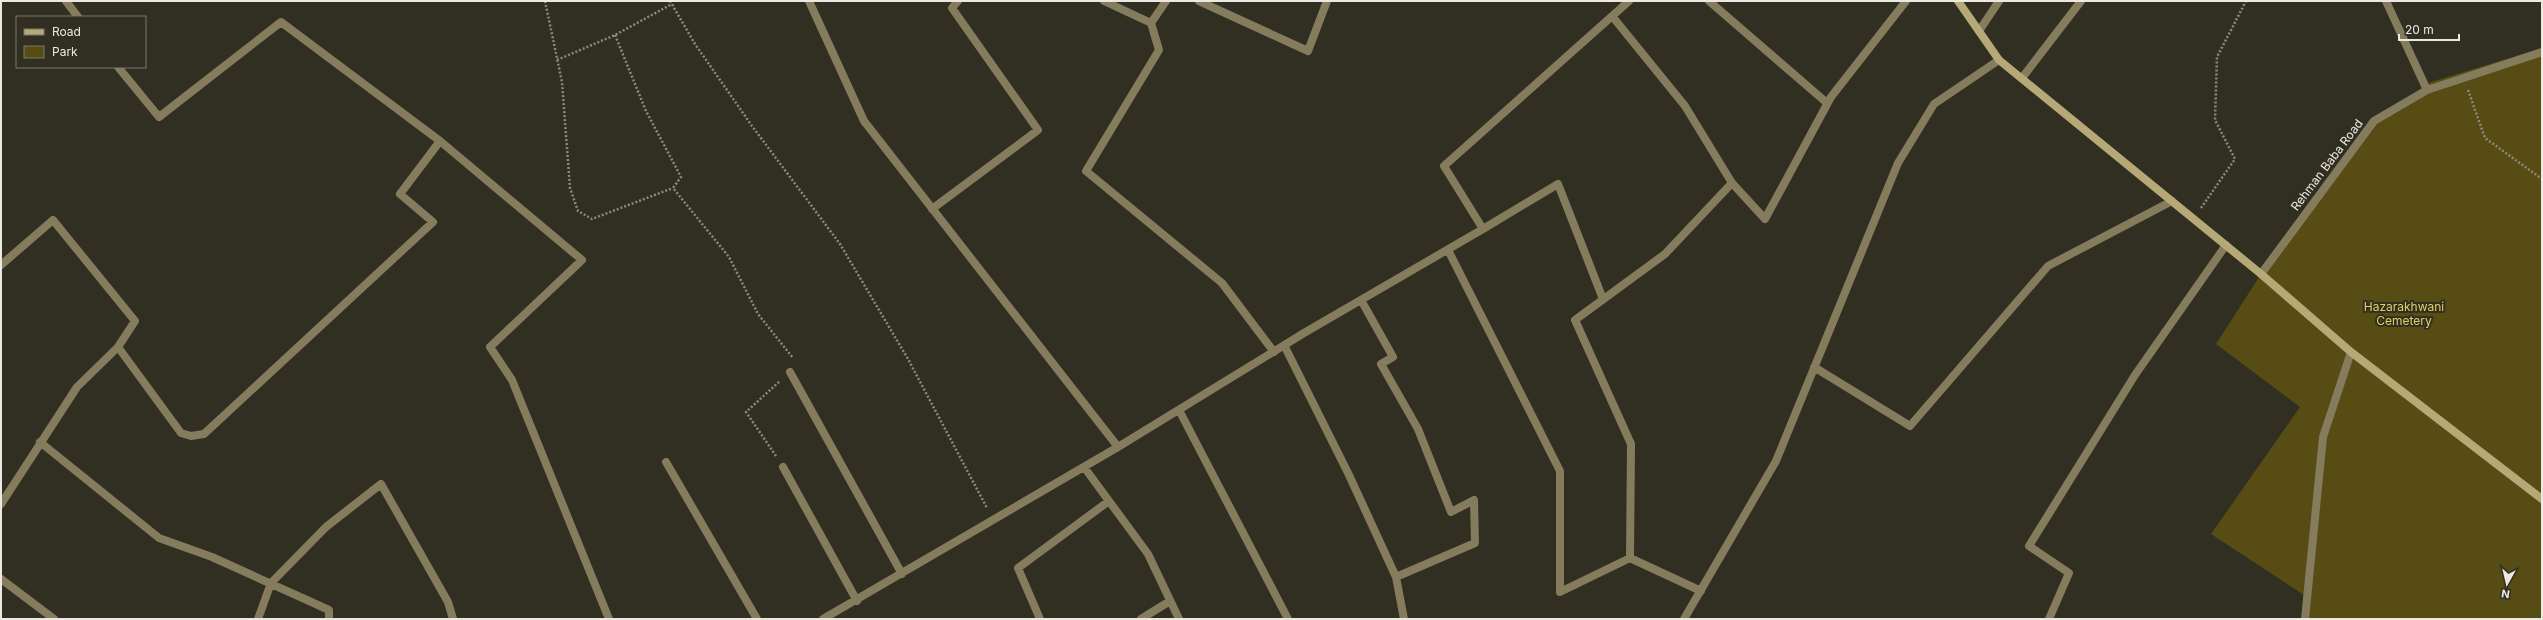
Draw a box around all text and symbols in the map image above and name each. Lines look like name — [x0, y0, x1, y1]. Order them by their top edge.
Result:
legend — [16, 16, 146, 68]
scale bar — [2399, 16, 2459, 42]
text: 20 m — [2405, 22, 2434, 37]
text: Road — [52, 24, 81, 39]
text: Park — [52, 44, 78, 59]
street label: Rehman Baba Road — [2287, 116, 2366, 213]
park label: Hazarakhwani Cemetery — [2364, 299, 2444, 328]
north arrow — [2487, 564, 2527, 604]
text: N — [2500, 586, 2511, 601]

